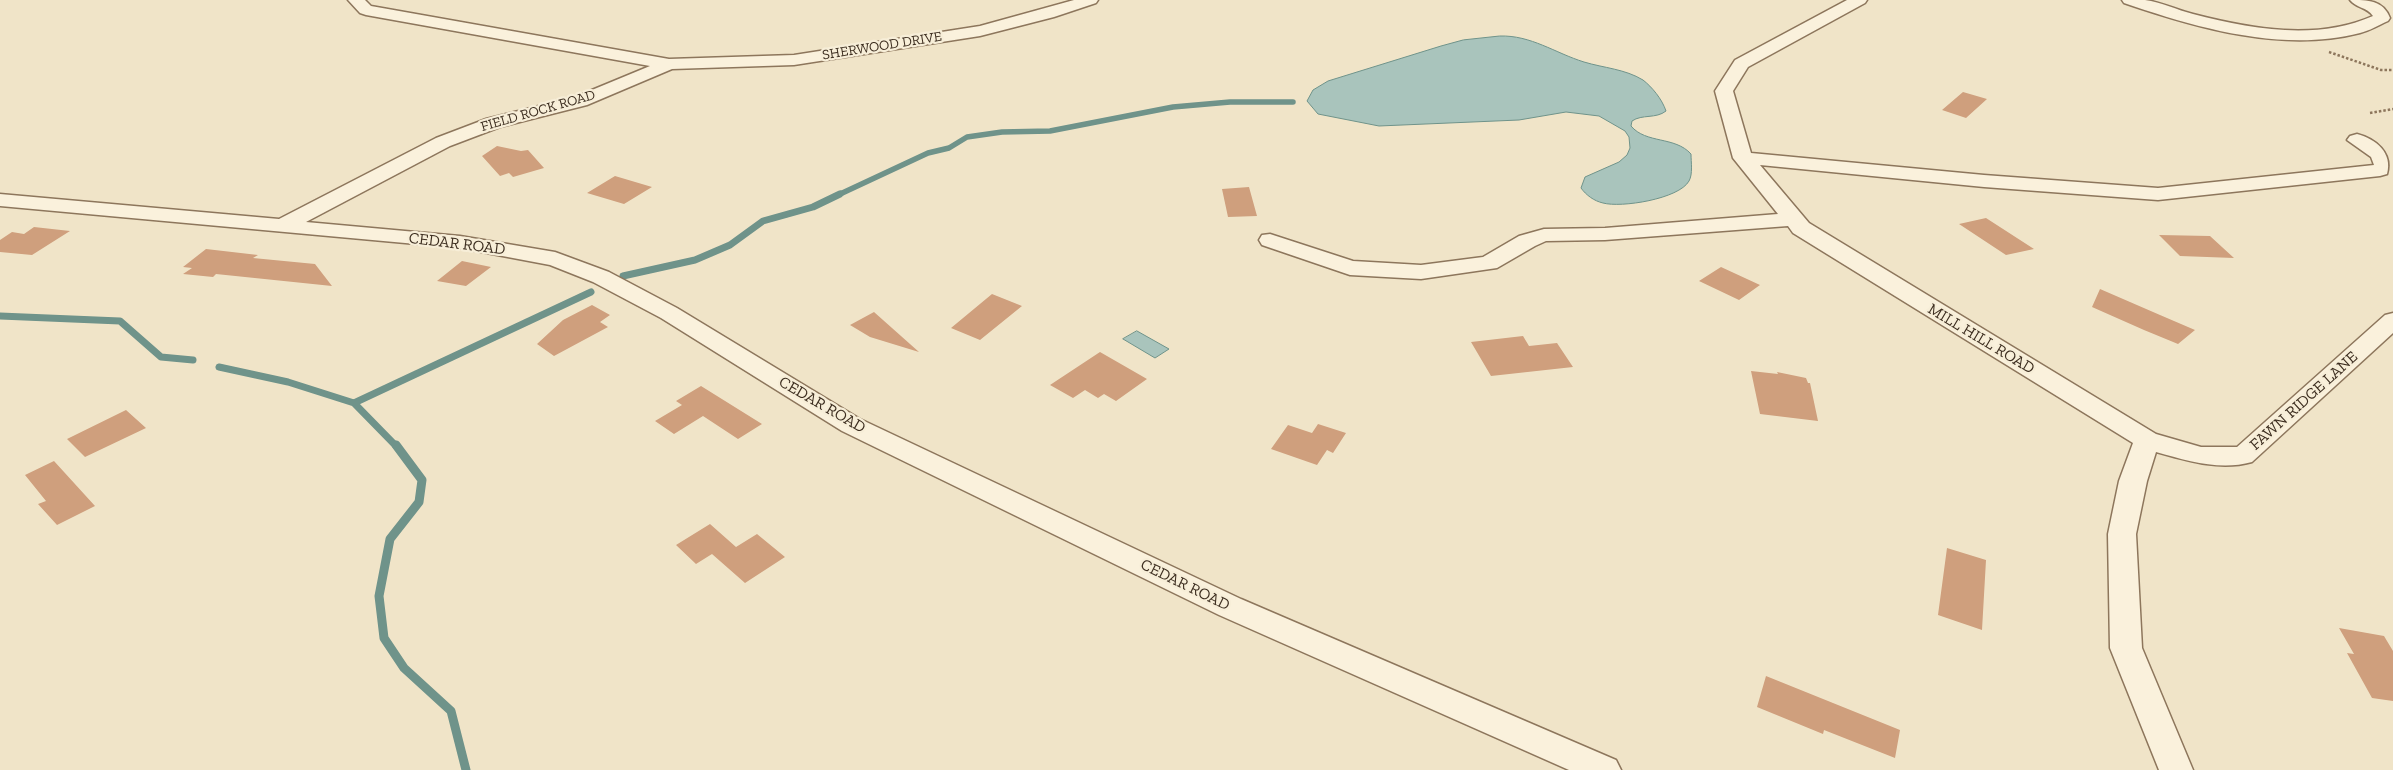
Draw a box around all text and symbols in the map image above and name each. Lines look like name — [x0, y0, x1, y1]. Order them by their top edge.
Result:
street label: SHERWOOD DRIVE — [821, 28, 943, 64]
street label: FIELD ROCK ROAD — [479, 87, 597, 135]
street label: CEDAR ROAD — [408, 229, 506, 259]
street label: MILL HILL ROAD — [1924, 300, 2038, 378]
street label: FAWN RIDGE LANE — [2246, 347, 2362, 455]
street label: CEDAR ROAD — [775, 372, 869, 438]
street label: CEDAR ROAD — [1137, 555, 1233, 615]

